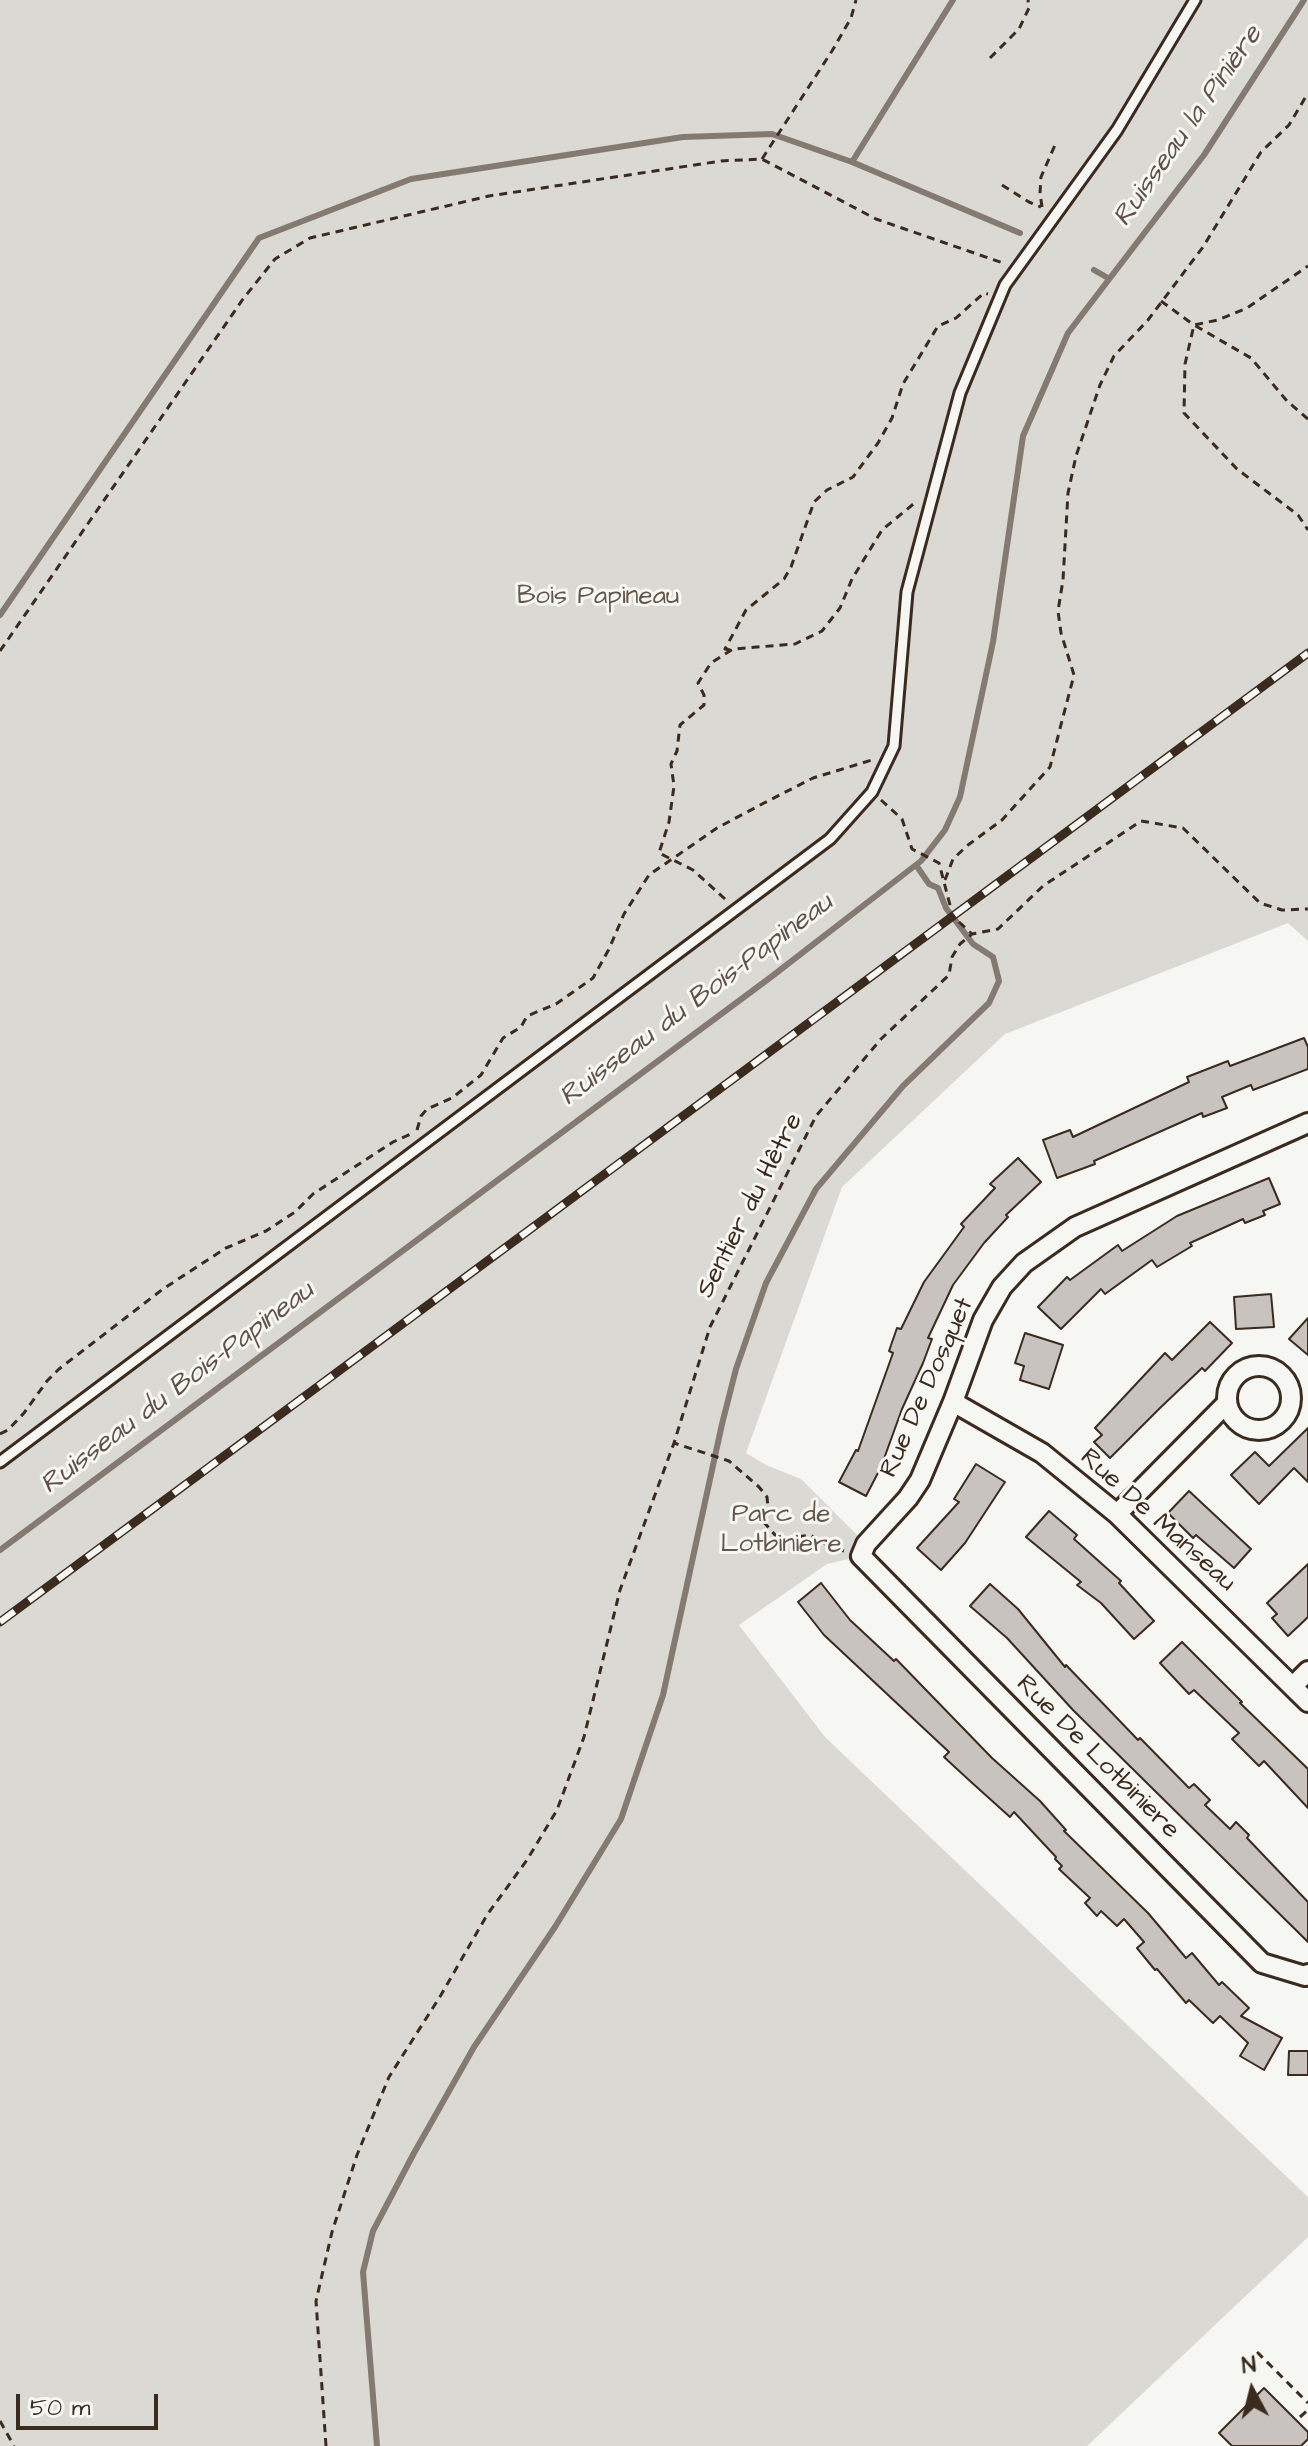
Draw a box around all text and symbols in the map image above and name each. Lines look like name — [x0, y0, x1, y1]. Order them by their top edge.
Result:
water label: Ruisseau la Pinière — [1107, 20, 1271, 234]
park label: Bois Papineau — [517, 582, 679, 614]
water label: Ruisseau du Bois-Papineau — [554, 887, 840, 1115]
street label: Sentier du Hêtre — [691, 1109, 811, 1303]
water label: Ruisseau du Bois-Papineau — [35, 1275, 321, 1503]
street label: Rue De Dosquet — [874, 1293, 982, 1483]
street label: Rue De Manseau — [1073, 1443, 1241, 1599]
park label: Parc de Lotbiniere — [720, 1500, 842, 1562]
street label: Rue De Lotbiniere — [1009, 1670, 1185, 1846]
text: N — [1240, 2349, 1258, 2382]
north arrow — [1212, 2350, 1292, 2430]
scale bar — [20, 2378, 162, 2428]
text: 50 m — [30, 2391, 90, 2425]

